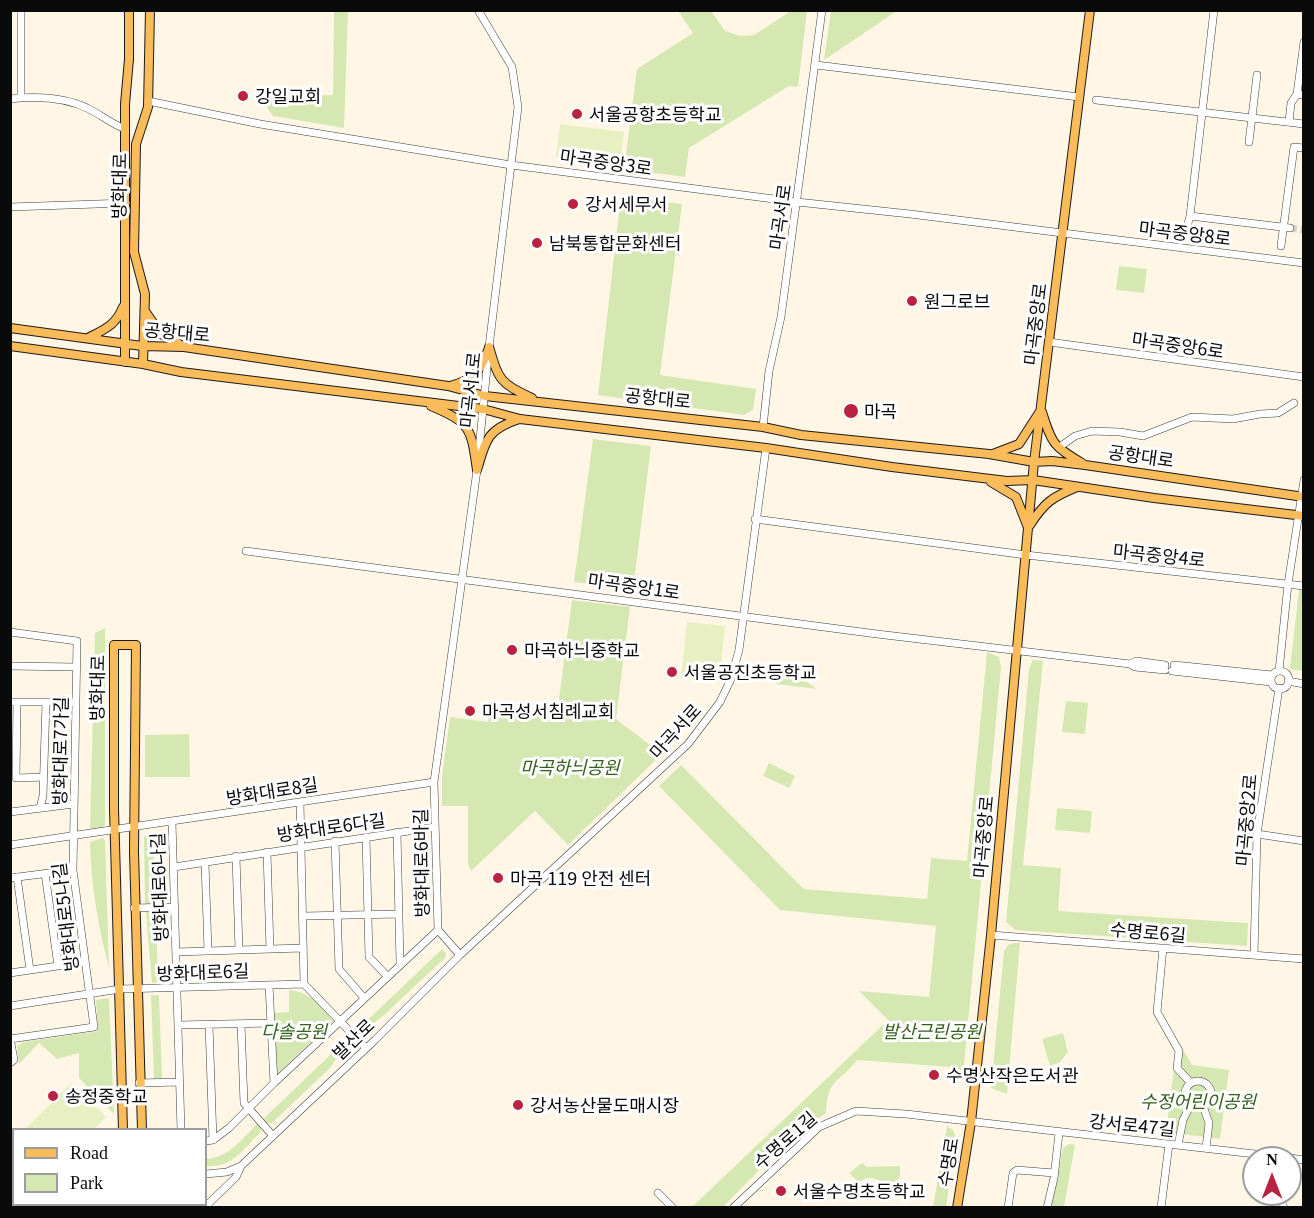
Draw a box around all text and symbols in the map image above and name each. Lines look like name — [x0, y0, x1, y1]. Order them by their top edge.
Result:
place label: 강일교회 — [255, 85, 321, 107]
marker: 강일교회 — [236, 89, 250, 103]
place label: 서울공항초등학교 — [589, 103, 721, 125]
marker: 서울공항초등학교 — [570, 107, 584, 121]
street label: 마곡중앙3로 — [559, 145, 653, 179]
street label: 방화대로 — [108, 153, 130, 219]
street label: 마곡서로 — [765, 183, 795, 251]
place label: 강서세무서 — [585, 193, 668, 215]
marker: 강서세무서 — [566, 197, 580, 211]
street label: 마곡중앙8로 — [1138, 217, 1232, 249]
place label: 남북통합문화센터 — [549, 232, 681, 254]
marker: 남북통합문화센터 — [530, 236, 544, 250]
street label: 마곡중앙로 — [1019, 282, 1051, 366]
place label: 원그로브 — [924, 290, 990, 312]
marker: 원그로브 — [905, 294, 919, 308]
street label: 공항대로 — [143, 318, 211, 346]
street label: 마곡중앙6로 — [1131, 328, 1225, 362]
street label: 마곡서1로 — [455, 351, 485, 429]
street label: 공항대로 — [624, 384, 692, 412]
place label: 마곡 — [864, 400, 897, 422]
marker: 마곡 — [842, 402, 860, 420]
street label: 공항대로 — [1107, 441, 1175, 471]
street label: 마곡중앙4로 — [1112, 539, 1206, 571]
street label: 마곡중앙1로 — [587, 569, 681, 603]
place label: 마곡하늬중학교 — [524, 639, 640, 661]
marker: 마곡하늬중학교 — [505, 643, 519, 657]
street label: 방화대로 — [86, 655, 108, 721]
place label: 서울공진초등학교 — [684, 661, 816, 683]
marker: 서울공진초등학교 — [665, 665, 679, 679]
street label: 방화대로7가길 — [48, 696, 72, 806]
street label: 마곡서로 — [645, 699, 705, 763]
place label: 마곡성서침례교회 — [482, 700, 614, 722]
marker: 마곡성서침례교회 — [463, 704, 477, 718]
park label: 마곡하늬공원 — [520, 756, 620, 778]
street label: 방화대로8길 — [224, 773, 320, 809]
street label: 마곡중앙2로 — [1231, 773, 1261, 867]
street label: 마곡중앙로 — [969, 795, 997, 879]
street label: 방화대로6바길 — [409, 808, 433, 918]
street label: 방화대로6다길 — [275, 809, 387, 845]
street label: 방화대로6나길 — [146, 832, 172, 942]
street label: 방화대로5나길 — [48, 861, 82, 973]
place label: 마곡 119 안전 센터 — [510, 867, 651, 889]
marker: 마곡 119 안전 센터 — [491, 871, 505, 885]
street label: 수명로6길 — [1109, 918, 1187, 946]
street label: 방화대로6길 — [156, 960, 250, 984]
street label: 발산로 — [328, 1014, 378, 1064]
park label: 다솔공원 — [261, 1020, 327, 1042]
park label: 발산근린공원 — [882, 1020, 982, 1042]
place label: 수명산작은도서관 — [946, 1064, 1078, 1086]
marker: 수명산작은도서관 — [927, 1068, 941, 1082]
place label: 송정중학교 — [65, 1085, 148, 1107]
marker: 송정중학교 — [46, 1089, 60, 1103]
park label: 수정어린이공원 — [1140, 1090, 1256, 1112]
place label: 강서농산물도매시장 — [530, 1094, 679, 1116]
marker: 강서농산물도매시장 — [511, 1098, 525, 1112]
street label: 수명로1길 — [749, 1107, 821, 1173]
street label: 강서로47길 — [1088, 1110, 1176, 1140]
legend — [12, 1128, 207, 1206]
street label: 수명로 — [933, 1136, 963, 1188]
text: Road — [70, 1143, 108, 1163]
north arrow — [1242, 1146, 1302, 1206]
text: N — [1266, 1151, 1278, 1168]
text: Park — [70, 1173, 103, 1193]
place label: 서울수명초등학교 — [793, 1180, 925, 1202]
marker: 서울수명초등학교 — [774, 1184, 788, 1198]

